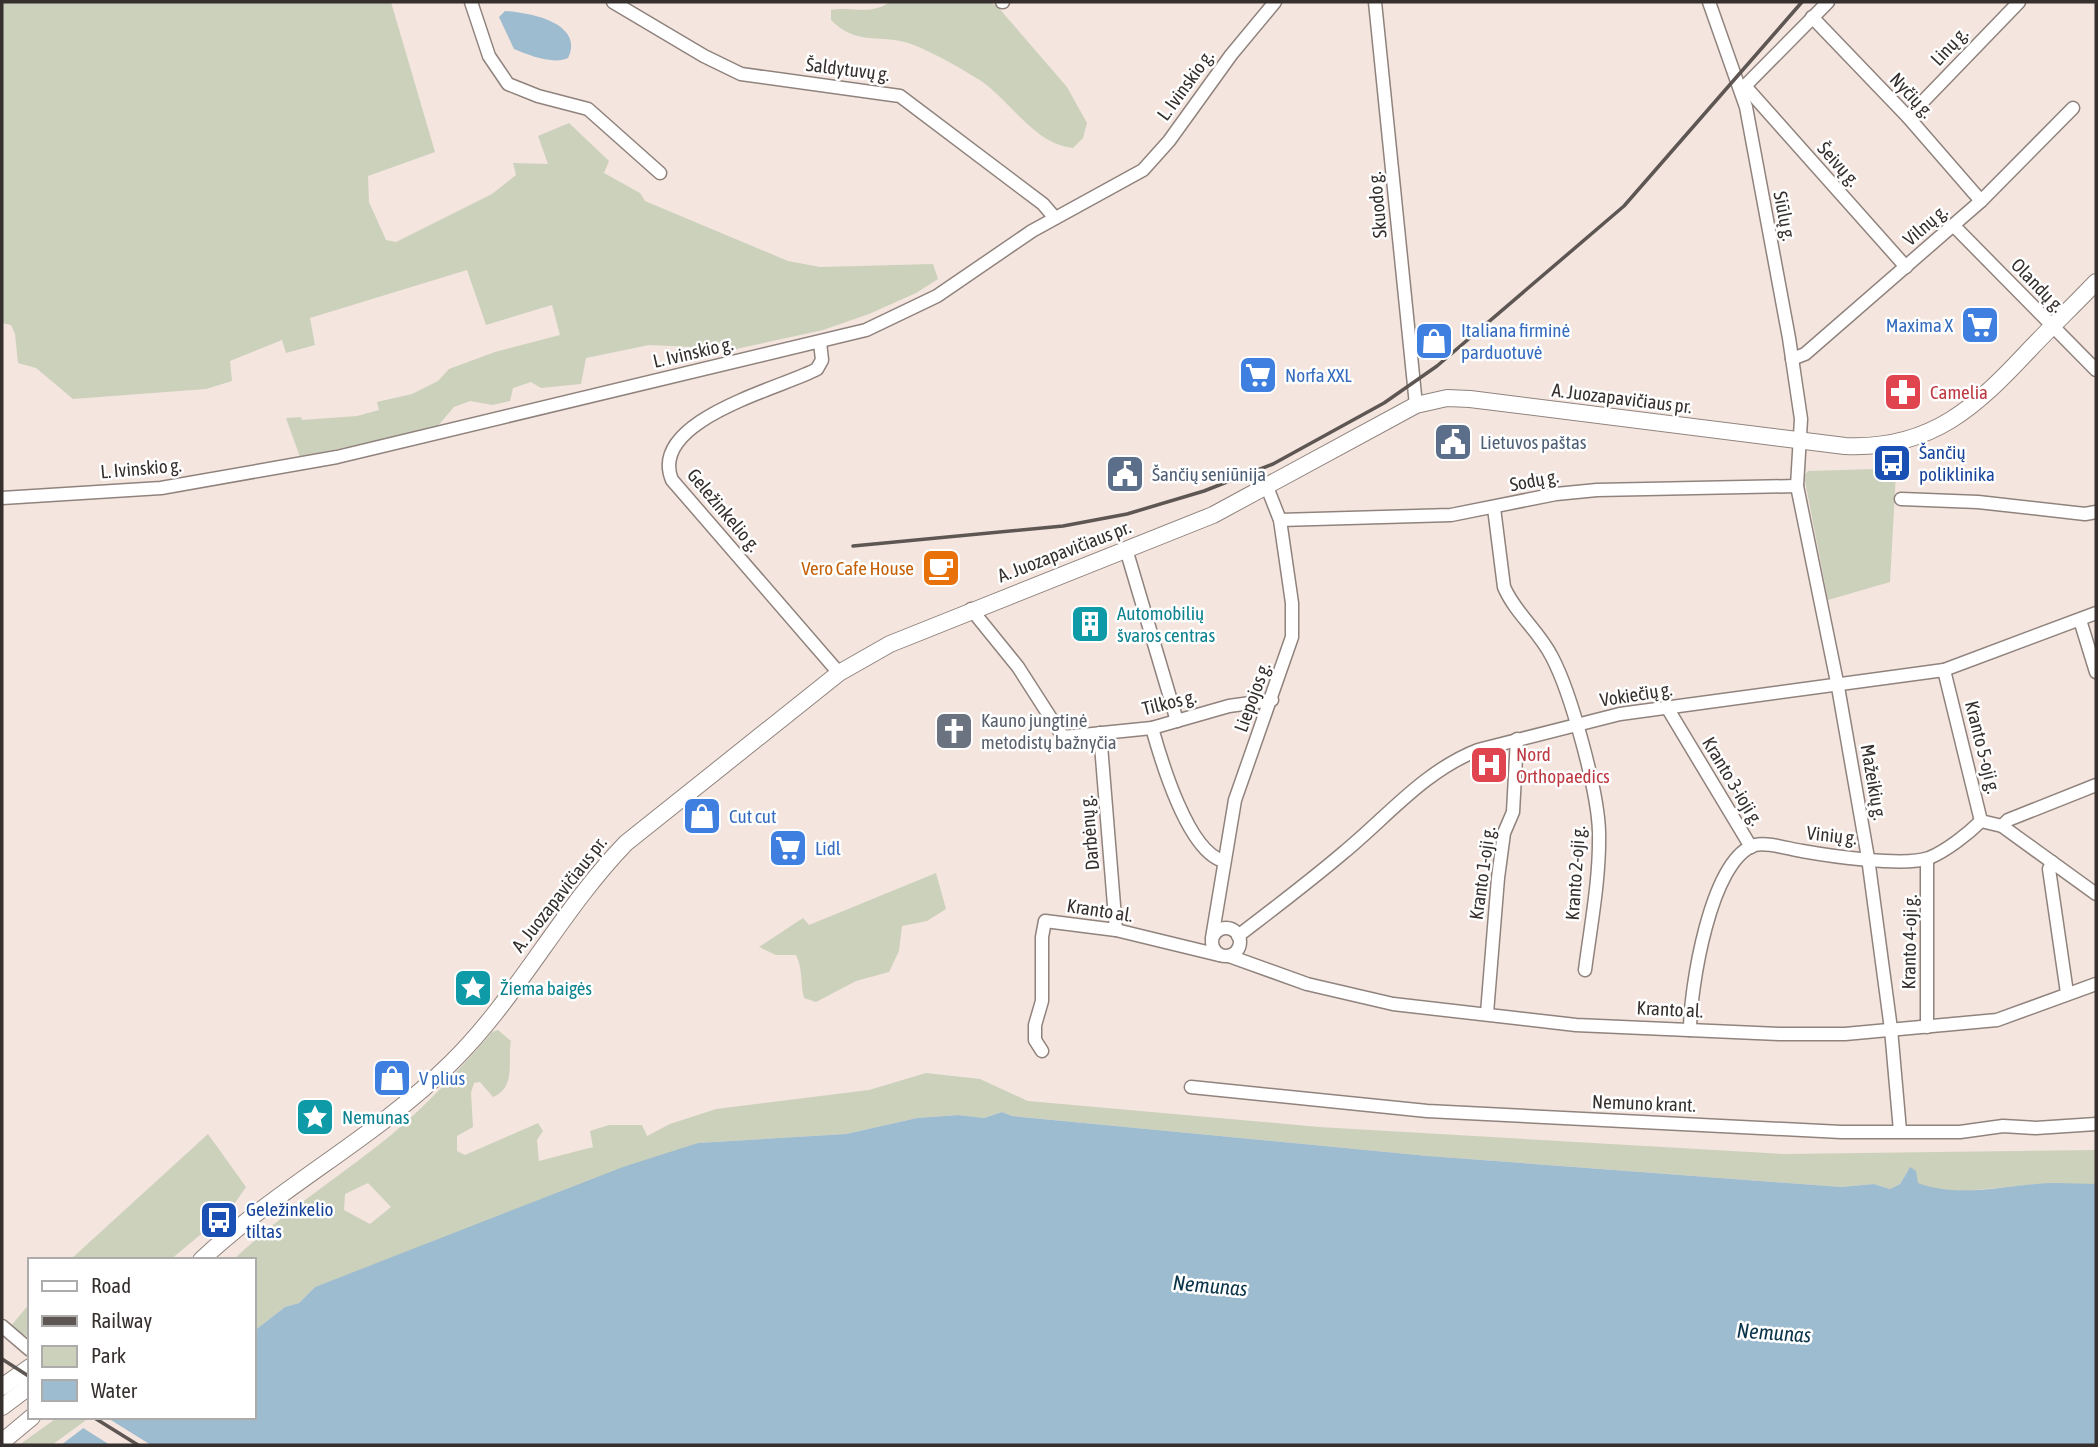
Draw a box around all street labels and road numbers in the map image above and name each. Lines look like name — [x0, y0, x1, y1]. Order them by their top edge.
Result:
street label: Linų g. — [1926, 22, 1972, 70]
street label: L. Ivinskio g. — [1152, 46, 1218, 124]
street label: Šaldytuvų g. — [805, 53, 891, 85]
street label: Nyčių g. — [1886, 68, 1938, 122]
street label: Šeivų g. — [1813, 137, 1865, 191]
street label: Skuodo g. — [1363, 171, 1391, 239]
street label: Siūlų g. — [1769, 189, 1801, 243]
street label: Vilnų g. — [1898, 200, 1952, 250]
street label: Olandų g. — [2007, 253, 2069, 317]
street label: L. Ivinskio g. — [651, 332, 735, 372]
street label: A. Juozapavičiaus pr. — [1551, 378, 1693, 418]
street label: L. Ivinskio g. — [99, 453, 183, 483]
street label: Geležinkelio g. — [683, 464, 765, 556]
street label: Sodų g. — [1508, 465, 1560, 495]
street label: A. Juozapavičiaus pr. — [994, 515, 1134, 587]
street label: Liepojos g. — [1229, 659, 1275, 735]
street label: Vokiečių g. — [1598, 677, 1674, 711]
street label: Tilkos g. — [1140, 685, 1198, 719]
street label: Kranto 5-oji g. — [1961, 698, 2005, 796]
street label: Kranto 3-ioji g. — [1698, 733, 1768, 829]
street label: Mažeikių g. — [1857, 742, 1891, 822]
street label: Darbėnų g. — [1075, 795, 1103, 871]
street label: Vinių g. — [1806, 821, 1858, 849]
street label: Kranto 1-oji g. — [1465, 825, 1499, 921]
street label: Kranto 2-oji g. — [1561, 825, 1589, 921]
street label: A. Juozapavičiaus pr. — [507, 832, 611, 956]
street label: Kranto al. — [1065, 894, 1135, 926]
street label: Kranto 4-oji g. — [1897, 894, 1921, 990]
street label: Kranto al. — [1636, 996, 1704, 1022]
street label: Nemuno krant. — [1592, 1090, 1696, 1116]

